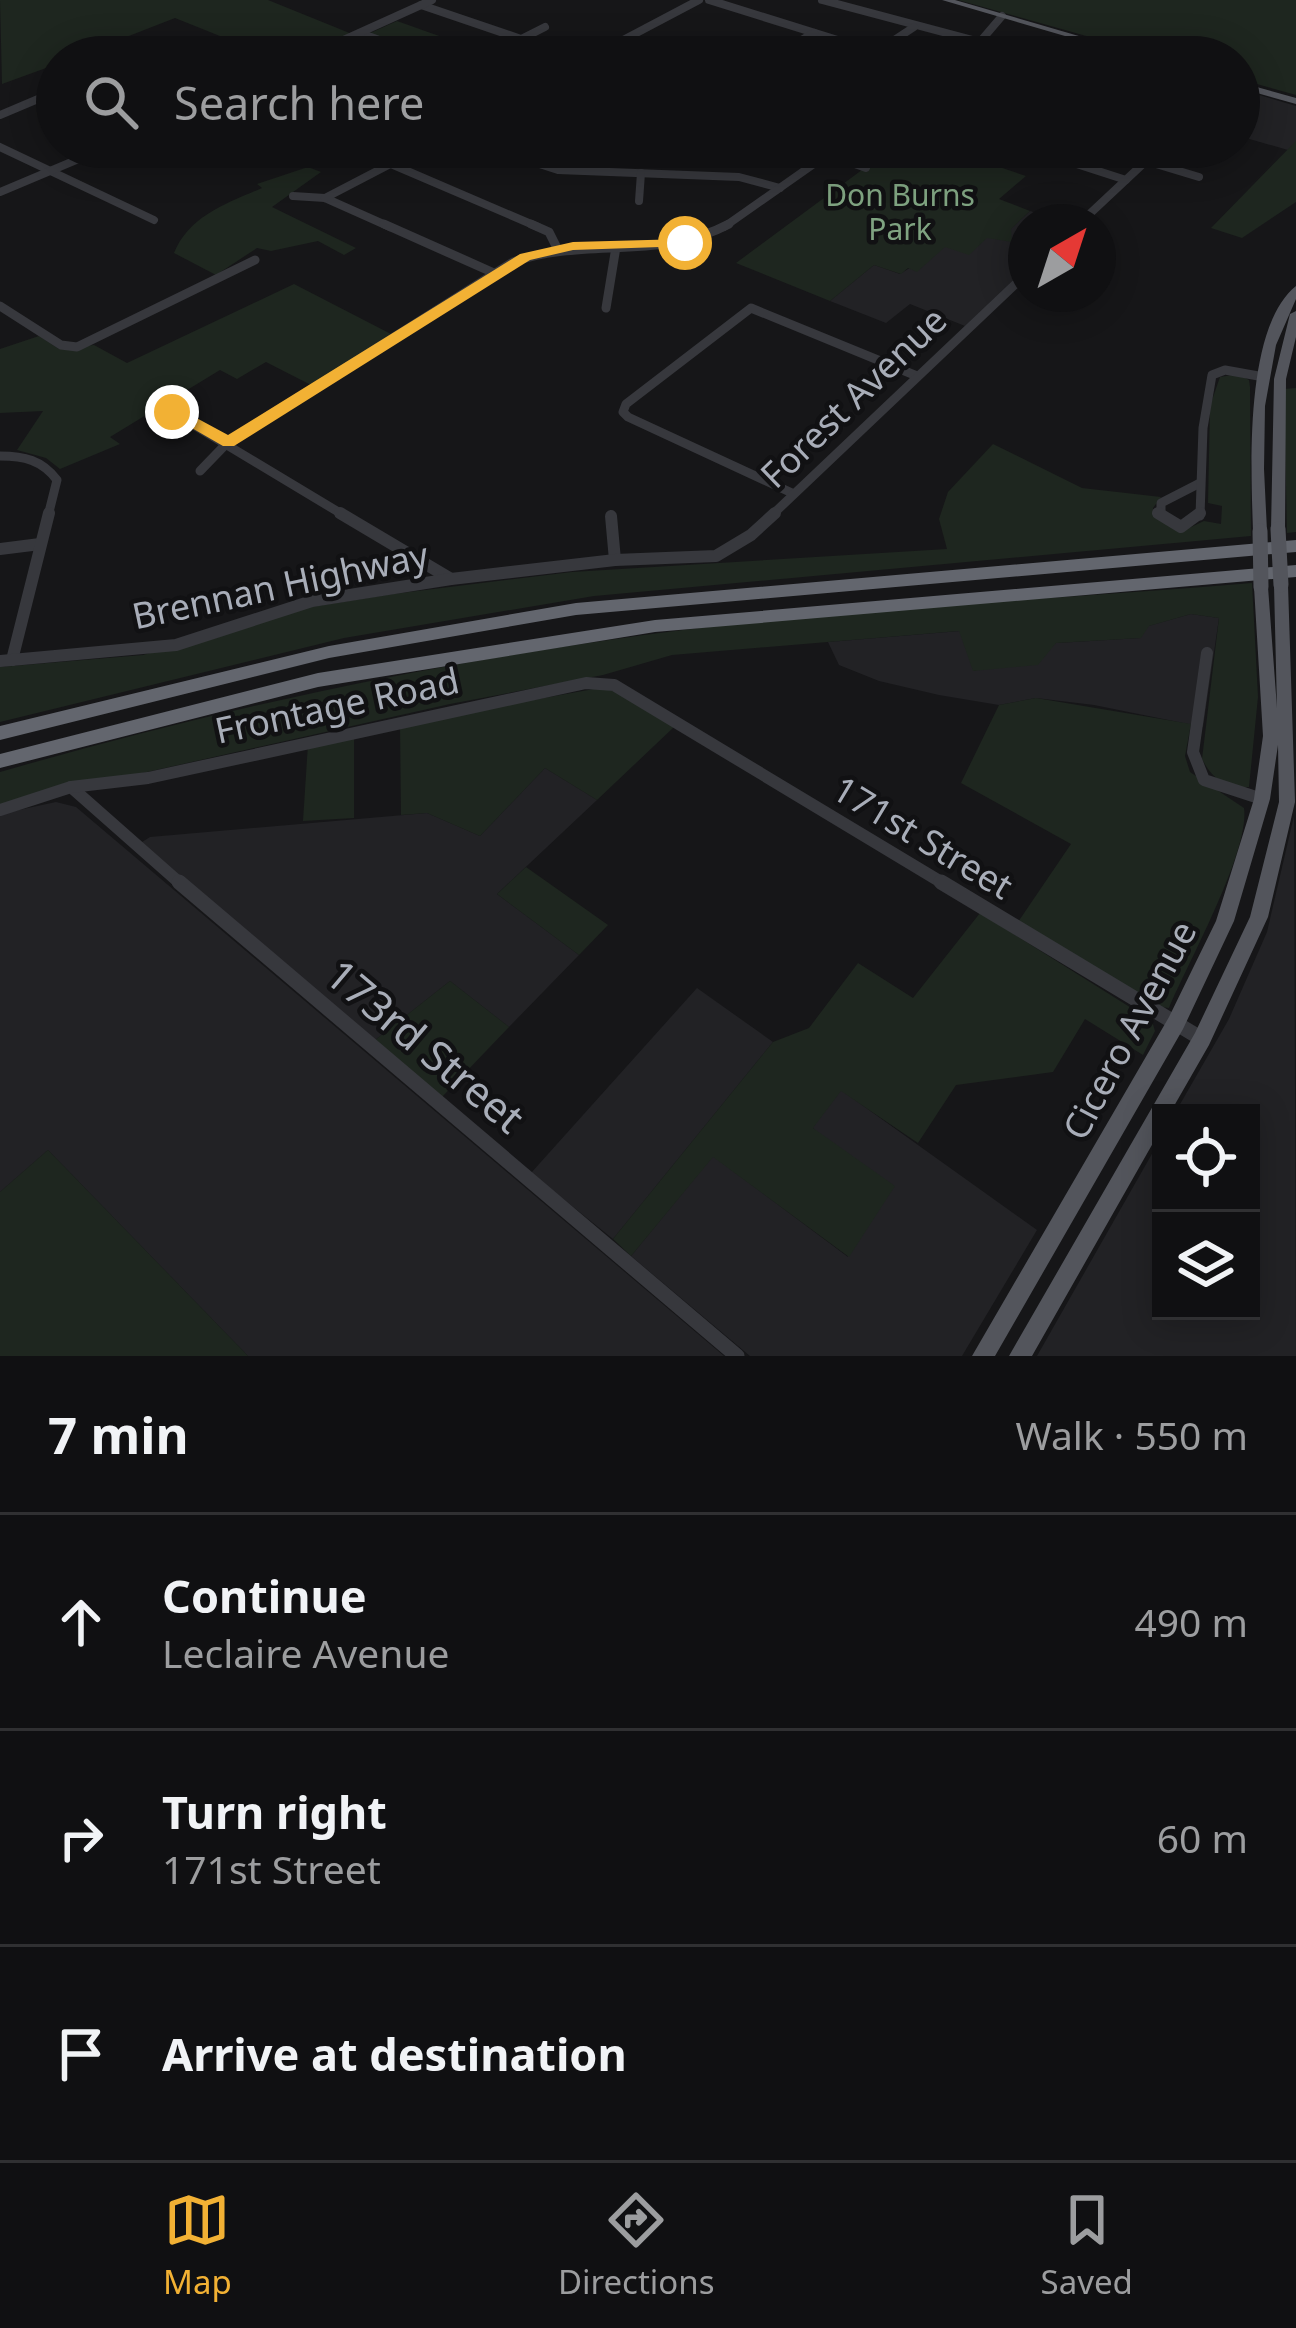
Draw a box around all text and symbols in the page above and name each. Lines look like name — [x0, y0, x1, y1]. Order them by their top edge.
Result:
search box — [36, 36, 1260, 168]
icon: search — [78, 69, 144, 135]
text: Search here — [174, 72, 424, 133]
park label: Don Burns Park — [825, 174, 975, 249]
north arrow — [1008, 204, 1116, 312]
route start — [658, 216, 712, 270]
street label: Forest Avenue — [749, 296, 957, 498]
route end — [145, 385, 199, 439]
street label: Brennan Highway — [128, 530, 433, 640]
street label: Frontage Road — [210, 655, 464, 755]
street label: 171st Street — [824, 764, 1022, 910]
street label: Cicero Avenue — [1051, 912, 1207, 1148]
street label: 173rd Street — [315, 945, 537, 1145]
map controls — [1152, 1104, 1260, 1320]
button: locate — [1152, 1104, 1260, 1212]
button: layers — [1152, 1212, 1260, 1320]
text: 7 min — [48, 1399, 189, 1469]
text: Walk · 550 m — [1015, 1408, 1248, 1461]
text: Continue — [162, 1565, 367, 1626]
icon: ahead — [48, 1589, 114, 1655]
text: 490 m — [1134, 1595, 1248, 1648]
text: Leclaire Avenue — [162, 1626, 450, 1679]
text: Turn right — [162, 1781, 387, 1842]
icon: right — [48, 1805, 114, 1871]
text: 60 m — [1157, 1811, 1248, 1864]
text: 171st Street — [162, 1842, 381, 1895]
icon: arrive — [48, 2021, 114, 2087]
text: Arrive at destination — [162, 2023, 627, 2084]
tab: Map — [163, 2187, 232, 2304]
tab: Directions — [558, 2187, 715, 2304]
tab: Saved — [1041, 2187, 1133, 2304]

